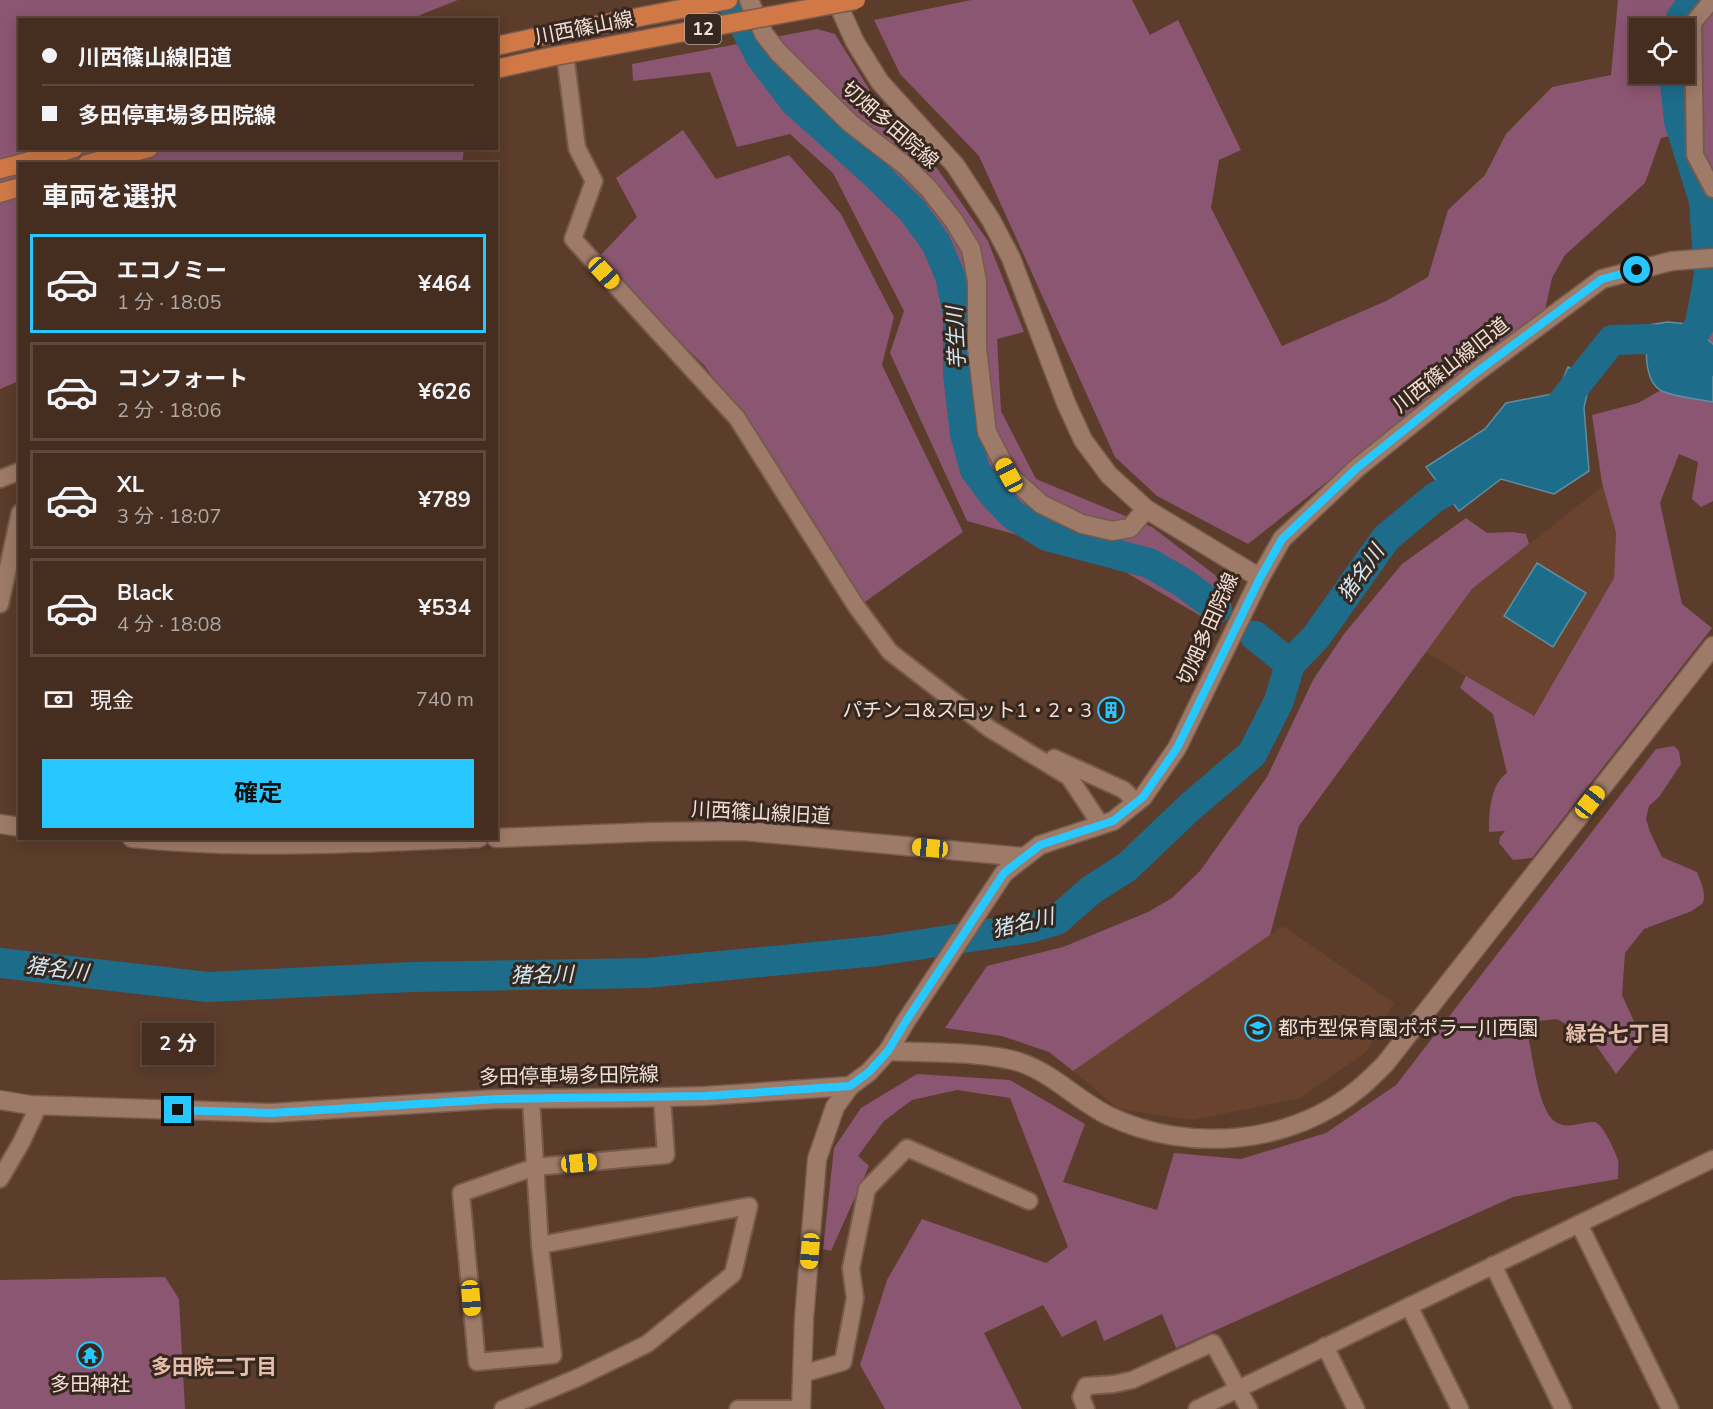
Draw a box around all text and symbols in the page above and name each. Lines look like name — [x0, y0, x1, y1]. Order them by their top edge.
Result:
street label: 川西篠山線 — [532, 5, 636, 51]
road number: 12 — [685, 14, 721, 44]
map controls — [1629, 18, 1695, 84]
button: locate — [1629, 18, 1695, 84]
text: 川西篠山線旧道 — [78, 43, 232, 73]
street label: 切畑多田院線 — [836, 75, 944, 175]
text: 多田停車場多田院線 — [78, 101, 276, 131]
text: 車両を選択 — [42, 179, 177, 216]
car — [585, 254, 623, 292]
text: エコノミー — [117, 256, 227, 286]
route start — [1623, 256, 1650, 283]
icon: car — [45, 257, 99, 311]
text: ¥464 — [418, 269, 471, 299]
text: 1 分 · 18:05 — [117, 289, 222, 316]
water label: 芋生川 — [940, 304, 972, 370]
street label: 川西篠山線旧道 — [1388, 311, 1514, 419]
text: コンフォート — [117, 364, 248, 394]
icon: car — [45, 365, 99, 419]
text: ¥626 — [418, 377, 471, 407]
text: 2 分 · 18:06 — [117, 397, 222, 424]
car — [993, 455, 1025, 495]
text: XL — [117, 470, 144, 500]
icon: car — [45, 473, 99, 527]
text: ¥789 — [418, 485, 471, 515]
text: 3 分 · 18:07 — [117, 503, 222, 530]
water label: 猪名川 — [1331, 538, 1392, 607]
street label: 切畑多田院線 — [1171, 569, 1245, 689]
text: Black — [117, 578, 173, 608]
icon: car — [45, 581, 99, 635]
text: ¥534 — [418, 593, 471, 623]
text: 4 分 · 18:08 — [117, 611, 222, 638]
icon: cash — [42, 683, 75, 716]
text: 現金 — [90, 686, 134, 716]
text: 740 m — [416, 686, 474, 713]
building icon: パチンコ&スロット1・2・3 — [1096, 695, 1126, 725]
place label: パチンコ&スロット1・2・3 — [842, 697, 1092, 724]
button: 確定 — [42, 759, 474, 828]
car — [1572, 782, 1608, 822]
street label: 川西篠山線旧道 — [690, 796, 832, 830]
car — [911, 837, 949, 859]
water label: 猪名川 — [989, 902, 1059, 944]
water label: 猪名川 — [24, 951, 92, 987]
water label: 猪名川 — [510, 960, 576, 990]
school or university icon: 都市型保育園ポポラー川西園 — [1243, 1013, 1273, 1043]
place label: 都市型保育園ポポラー川西園 — [1278, 1015, 1538, 1042]
district label: 緑台七丁目 — [1566, 1020, 1671, 1048]
callout: 2 分 — [142, 1023, 214, 1065]
text: 2 分 — [159, 1030, 197, 1057]
street label: 多田停車場多田院線 — [479, 1061, 659, 1091]
route end — [164, 1096, 191, 1123]
car — [560, 1152, 598, 1174]
car — [799, 1232, 821, 1270]
car — [460, 1279, 482, 1317]
temple icon: 多田神社 — [75, 1340, 105, 1370]
district label: 多田院二丁目 — [151, 1353, 277, 1381]
place label: 多田神社 — [50, 1371, 130, 1398]

